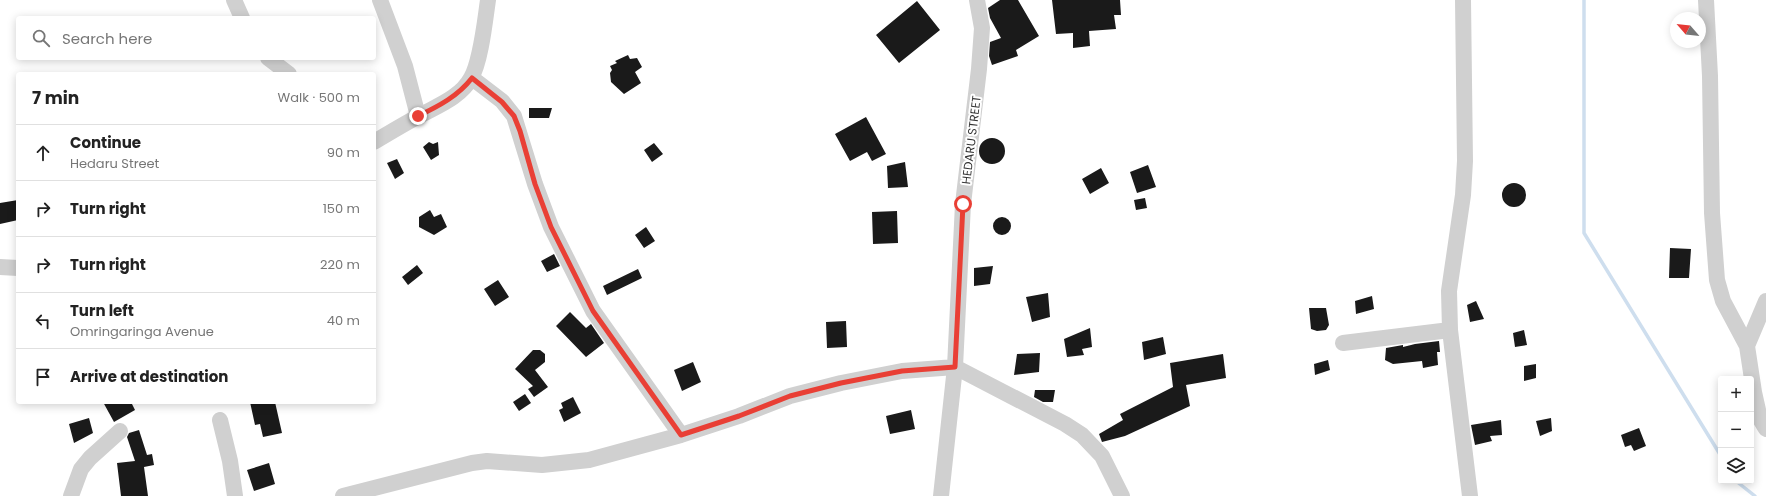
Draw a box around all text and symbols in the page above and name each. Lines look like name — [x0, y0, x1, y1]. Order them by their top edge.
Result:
north arrow — [1670, 12, 1706, 48]
search box — [16, 16, 376, 60]
icon: search — [30, 27, 52, 49]
text: Search here — [62, 28, 152, 49]
text: 7 min — [32, 86, 79, 110]
text: Walk · 500 m — [278, 88, 360, 107]
street label: HEDARU STREET — [957, 94, 985, 185]
route end — [409, 107, 427, 125]
text: Continue — [70, 132, 141, 153]
icon: ahead — [32, 142, 54, 164]
text: 90 m — [327, 143, 360, 162]
text: Hedaru Street — [70, 154, 159, 173]
route start — [954, 195, 972, 213]
icon: right — [32, 198, 54, 220]
text: Turn right — [70, 198, 146, 219]
text: 150 m — [323, 199, 360, 218]
icon: right — [32, 254, 54, 276]
text: Turn right — [70, 254, 146, 275]
text: 220 m — [320, 255, 360, 274]
text: Turn left — [70, 300, 134, 321]
icon: left — [32, 310, 54, 332]
text: 40 m — [327, 311, 360, 330]
text: Omringaringa Avenue — [70, 322, 214, 341]
icon: arrive — [32, 366, 54, 388]
text: Arrive at destination — [70, 366, 228, 387]
map controls — [1718, 376, 1754, 484]
button: + — [1718, 376, 1754, 412]
button: − — [1718, 412, 1754, 448]
button: layers — [1718, 448, 1754, 484]

